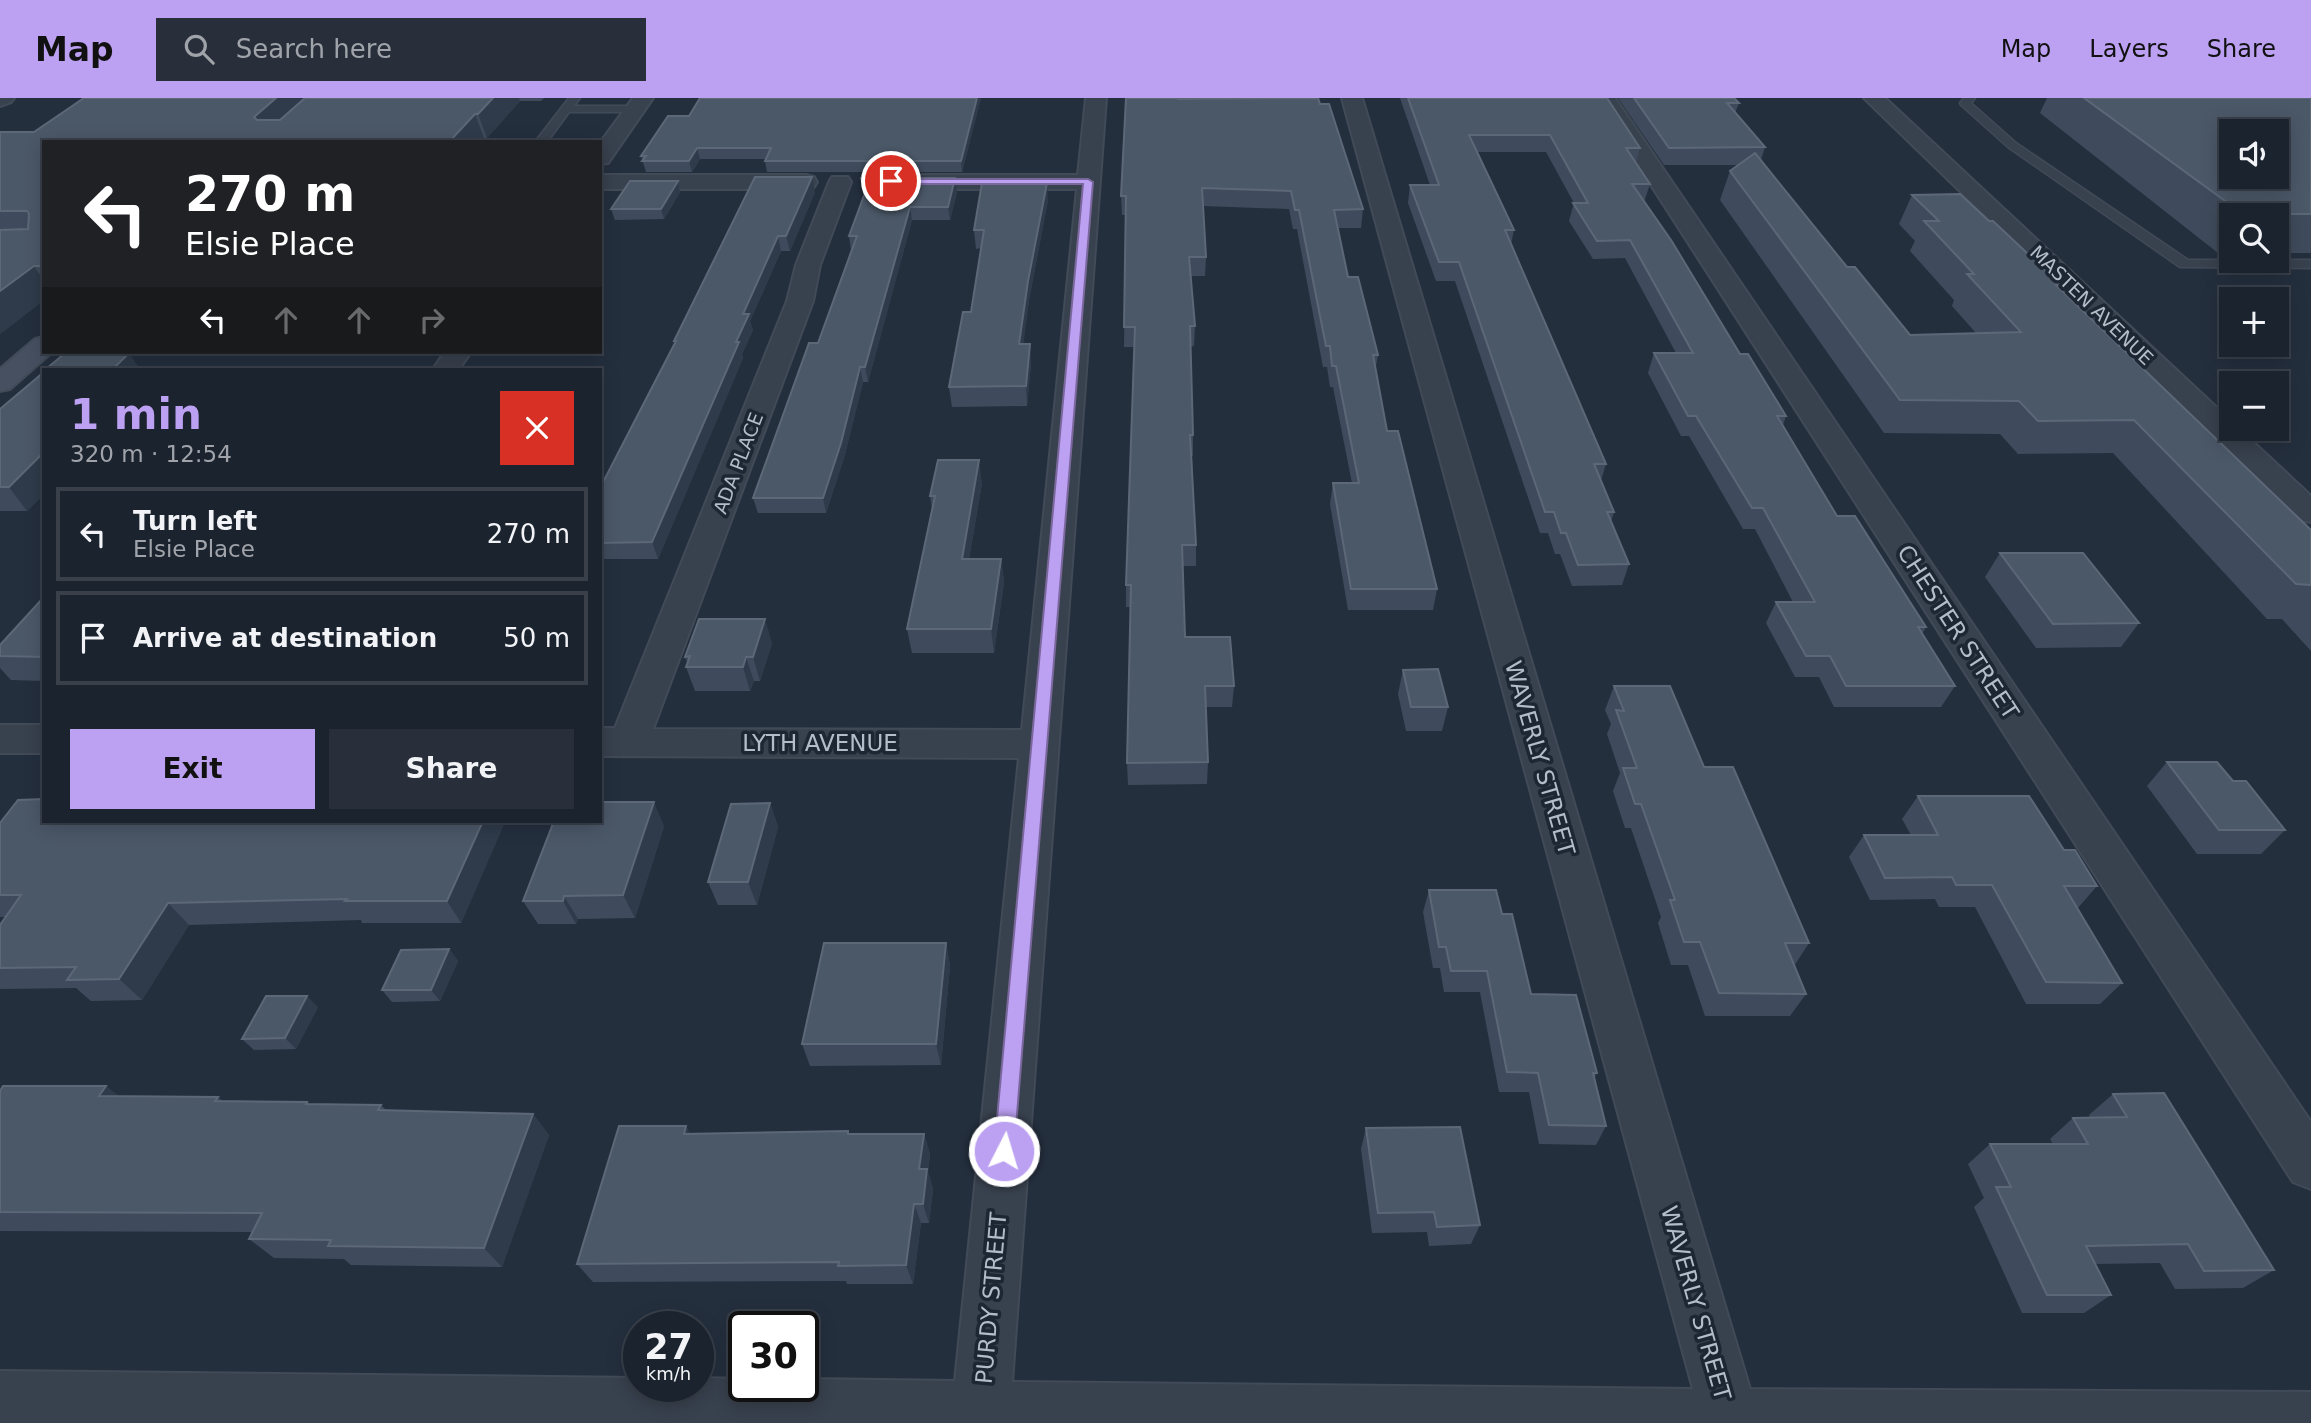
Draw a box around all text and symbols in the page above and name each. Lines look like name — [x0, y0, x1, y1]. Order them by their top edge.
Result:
search box — [156, 18, 646, 81]
text: Map — [35, 30, 114, 69]
icon: search — [180, 30, 218, 68]
text: Search here — [236, 34, 392, 64]
text: Map — [2001, 35, 2051, 63]
text: Layers — [2089, 35, 2169, 63]
text: Share — [2207, 35, 2276, 63]
map controls — [2219, 119, 2289, 441]
button: sound — [2219, 119, 2289, 189]
pin — [861, 151, 921, 211]
icon: arrive — [872, 162, 910, 200]
text: 270 m — [185, 166, 355, 223]
icon: left — [70, 168, 161, 259]
button: search — [2219, 203, 2289, 273]
text: Elsie Place — [185, 225, 355, 263]
street label: MASTEN AVENUE — [2026, 241, 2158, 369]
button: + — [2219, 287, 2289, 357]
icon: left — [194, 301, 232, 339]
icon: ahead — [267, 301, 305, 339]
icon: ahead — [340, 301, 378, 339]
icon: right — [413, 301, 451, 339]
button: − — [2219, 371, 2289, 441]
text: 1 min — [70, 390, 202, 439]
button: close — [500, 391, 574, 465]
street label: ADA PLACE — [709, 409, 767, 517]
text: 320 m · 12:54 — [70, 441, 232, 467]
text: Turn left — [133, 506, 257, 536]
icon: left — [74, 515, 112, 553]
text: 270 m — [487, 519, 570, 549]
text: Elsie Place — [133, 536, 255, 562]
street label: CHESTER STREET — [1892, 540, 2024, 725]
icon: arrive — [74, 619, 112, 657]
text: Arrive at destination — [133, 623, 437, 653]
text: 50 m — [503, 623, 570, 653]
street label: WAVERLY STREET — [1500, 658, 1580, 859]
button: Exit — [70, 729, 315, 809]
button: Share — [329, 729, 574, 809]
street label: LYTH AVENUE — [742, 730, 898, 756]
position arrow — [967, 1114, 1041, 1188]
street label: WAVERLY STREET — [1656, 1203, 1736, 1404]
street label: PURDY STREET — [971, 1210, 1012, 1385]
speed limit sign: 30 — [728, 1311, 819, 1402]
text: 27 — [644, 1327, 693, 1367]
text: km/h — [646, 1363, 691, 1384]

